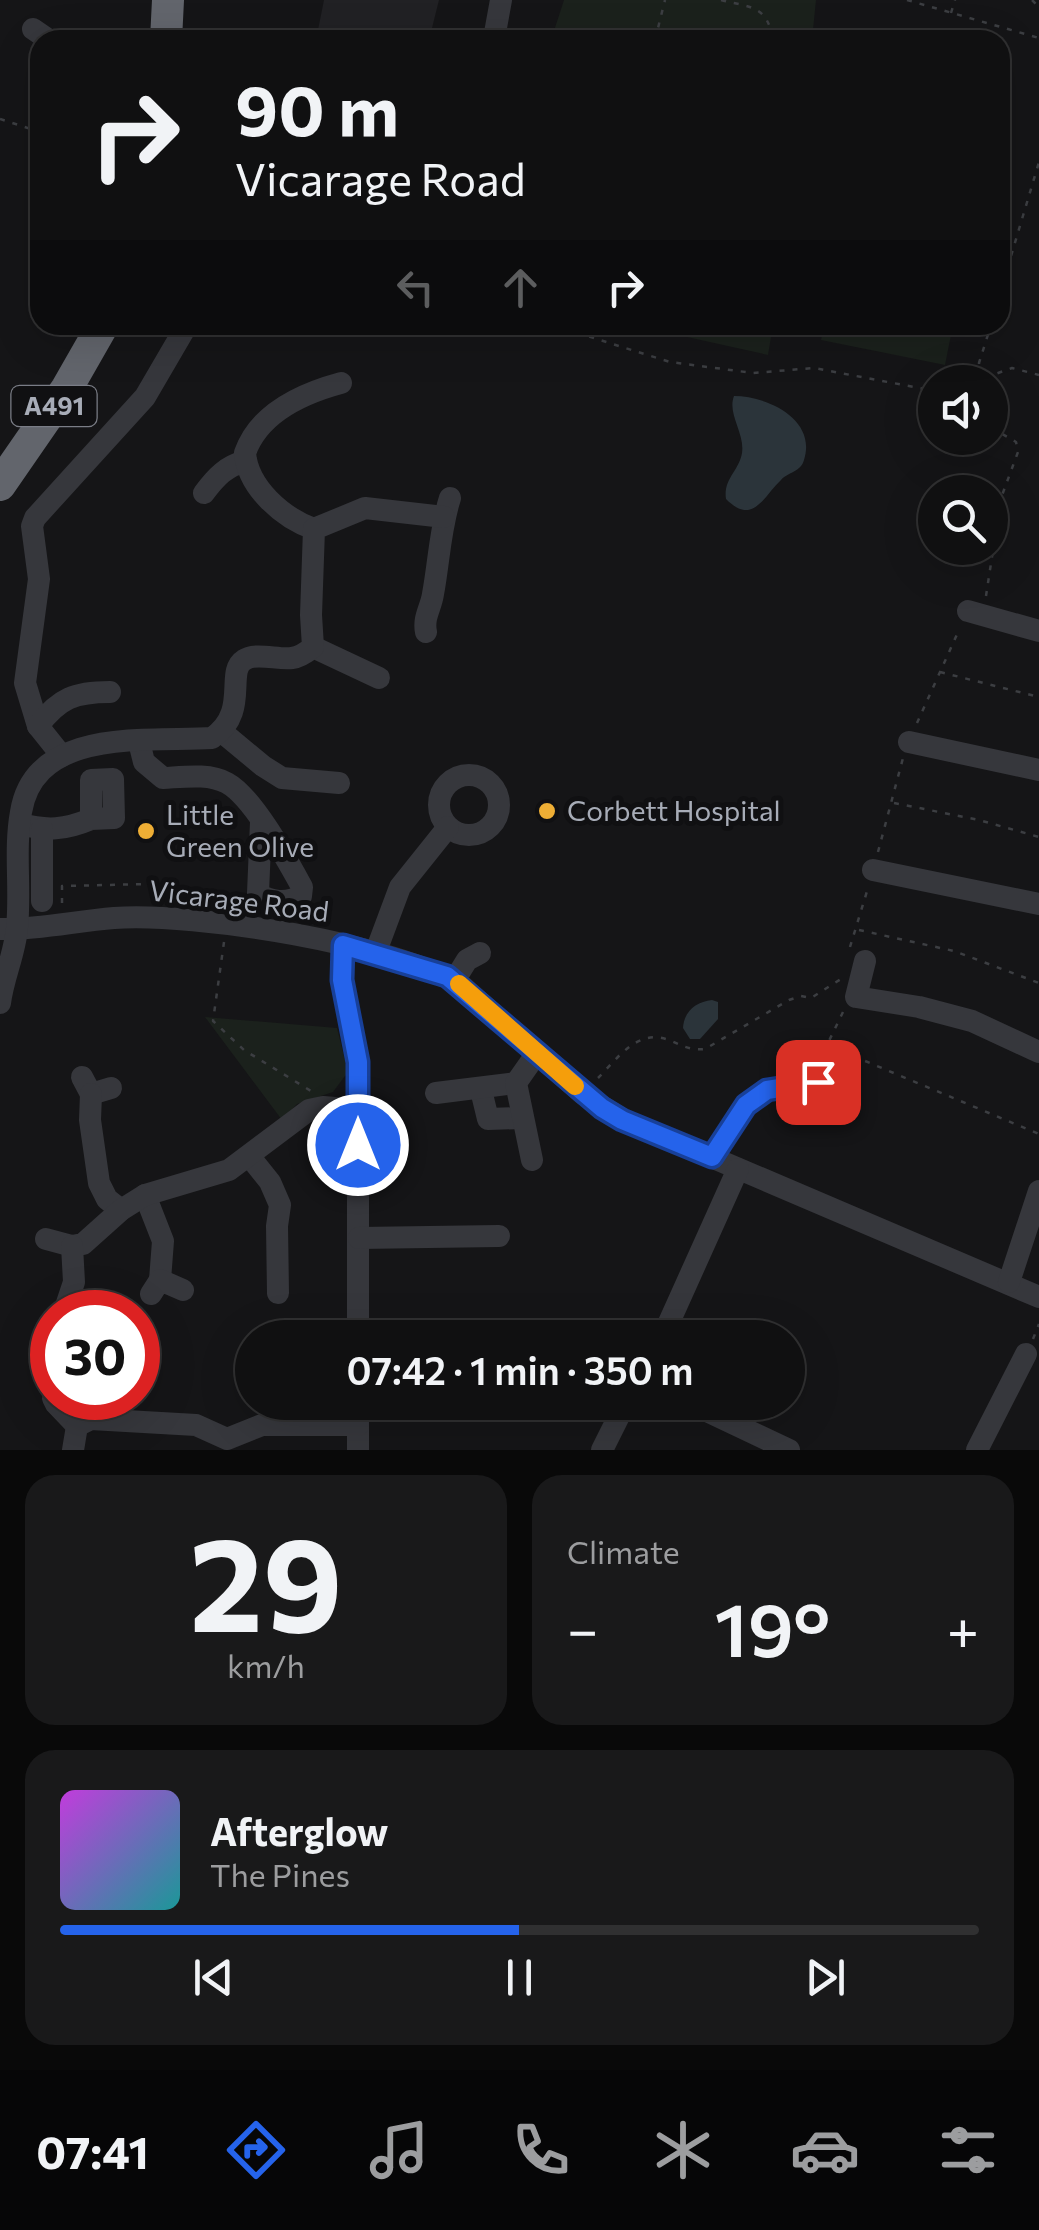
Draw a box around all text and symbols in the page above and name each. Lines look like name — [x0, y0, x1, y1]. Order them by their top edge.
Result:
text: 90 m — [235, 65, 399, 150]
icon: right — [70, 70, 200, 200]
text: Vicarage Road — [235, 150, 526, 205]
icon: left — [388, 260, 443, 315]
icon: ahead — [493, 260, 548, 315]
icon: right — [598, 260, 653, 315]
map controls — [918, 365, 1008, 565]
button: sound — [918, 365, 1008, 455]
road number: A491 — [12, 386, 96, 426]
button: search — [918, 475, 1008, 565]
place label: Corbett Hospital — [567, 793, 781, 827]
place label: Little Green Olive — [166, 797, 314, 863]
marker: Corbett Hospital — [536, 800, 558, 822]
marker: Little Green Olive — [135, 820, 157, 842]
street label: Vicarage Road — [147, 872, 331, 928]
pin — [776, 1040, 861, 1125]
icon: arrive — [791, 1055, 846, 1110]
position arrow — [306, 1093, 410, 1197]
speed limit sign: 30 — [30, 1290, 160, 1420]
text: 07:42 · 1 min · 350 m — [347, 1346, 693, 1393]
text: 29 — [189, 1500, 343, 1659]
text: Climate — [567, 1531, 680, 1571]
text: 19° — [714, 1581, 830, 1672]
text: − — [567, 1594, 598, 1661]
text: + — [947, 1594, 979, 1661]
text: km/h — [227, 1645, 305, 1685]
text: Afterglow — [210, 1807, 388, 1854]
text: The Pines — [210, 1854, 350, 1894]
icon: previous — [186, 1950, 241, 2005]
icon: pause — [492, 1950, 547, 2005]
icon: next — [798, 1950, 853, 2005]
icon: directions — [221, 2115, 291, 2185]
icon: music — [364, 2115, 434, 2185]
icon: phone — [506, 2115, 576, 2185]
icon: climate — [648, 2115, 718, 2185]
icon: car — [790, 2115, 860, 2185]
icon: filters — [933, 2115, 1003, 2185]
text: 07:41 — [36, 2123, 149, 2178]

